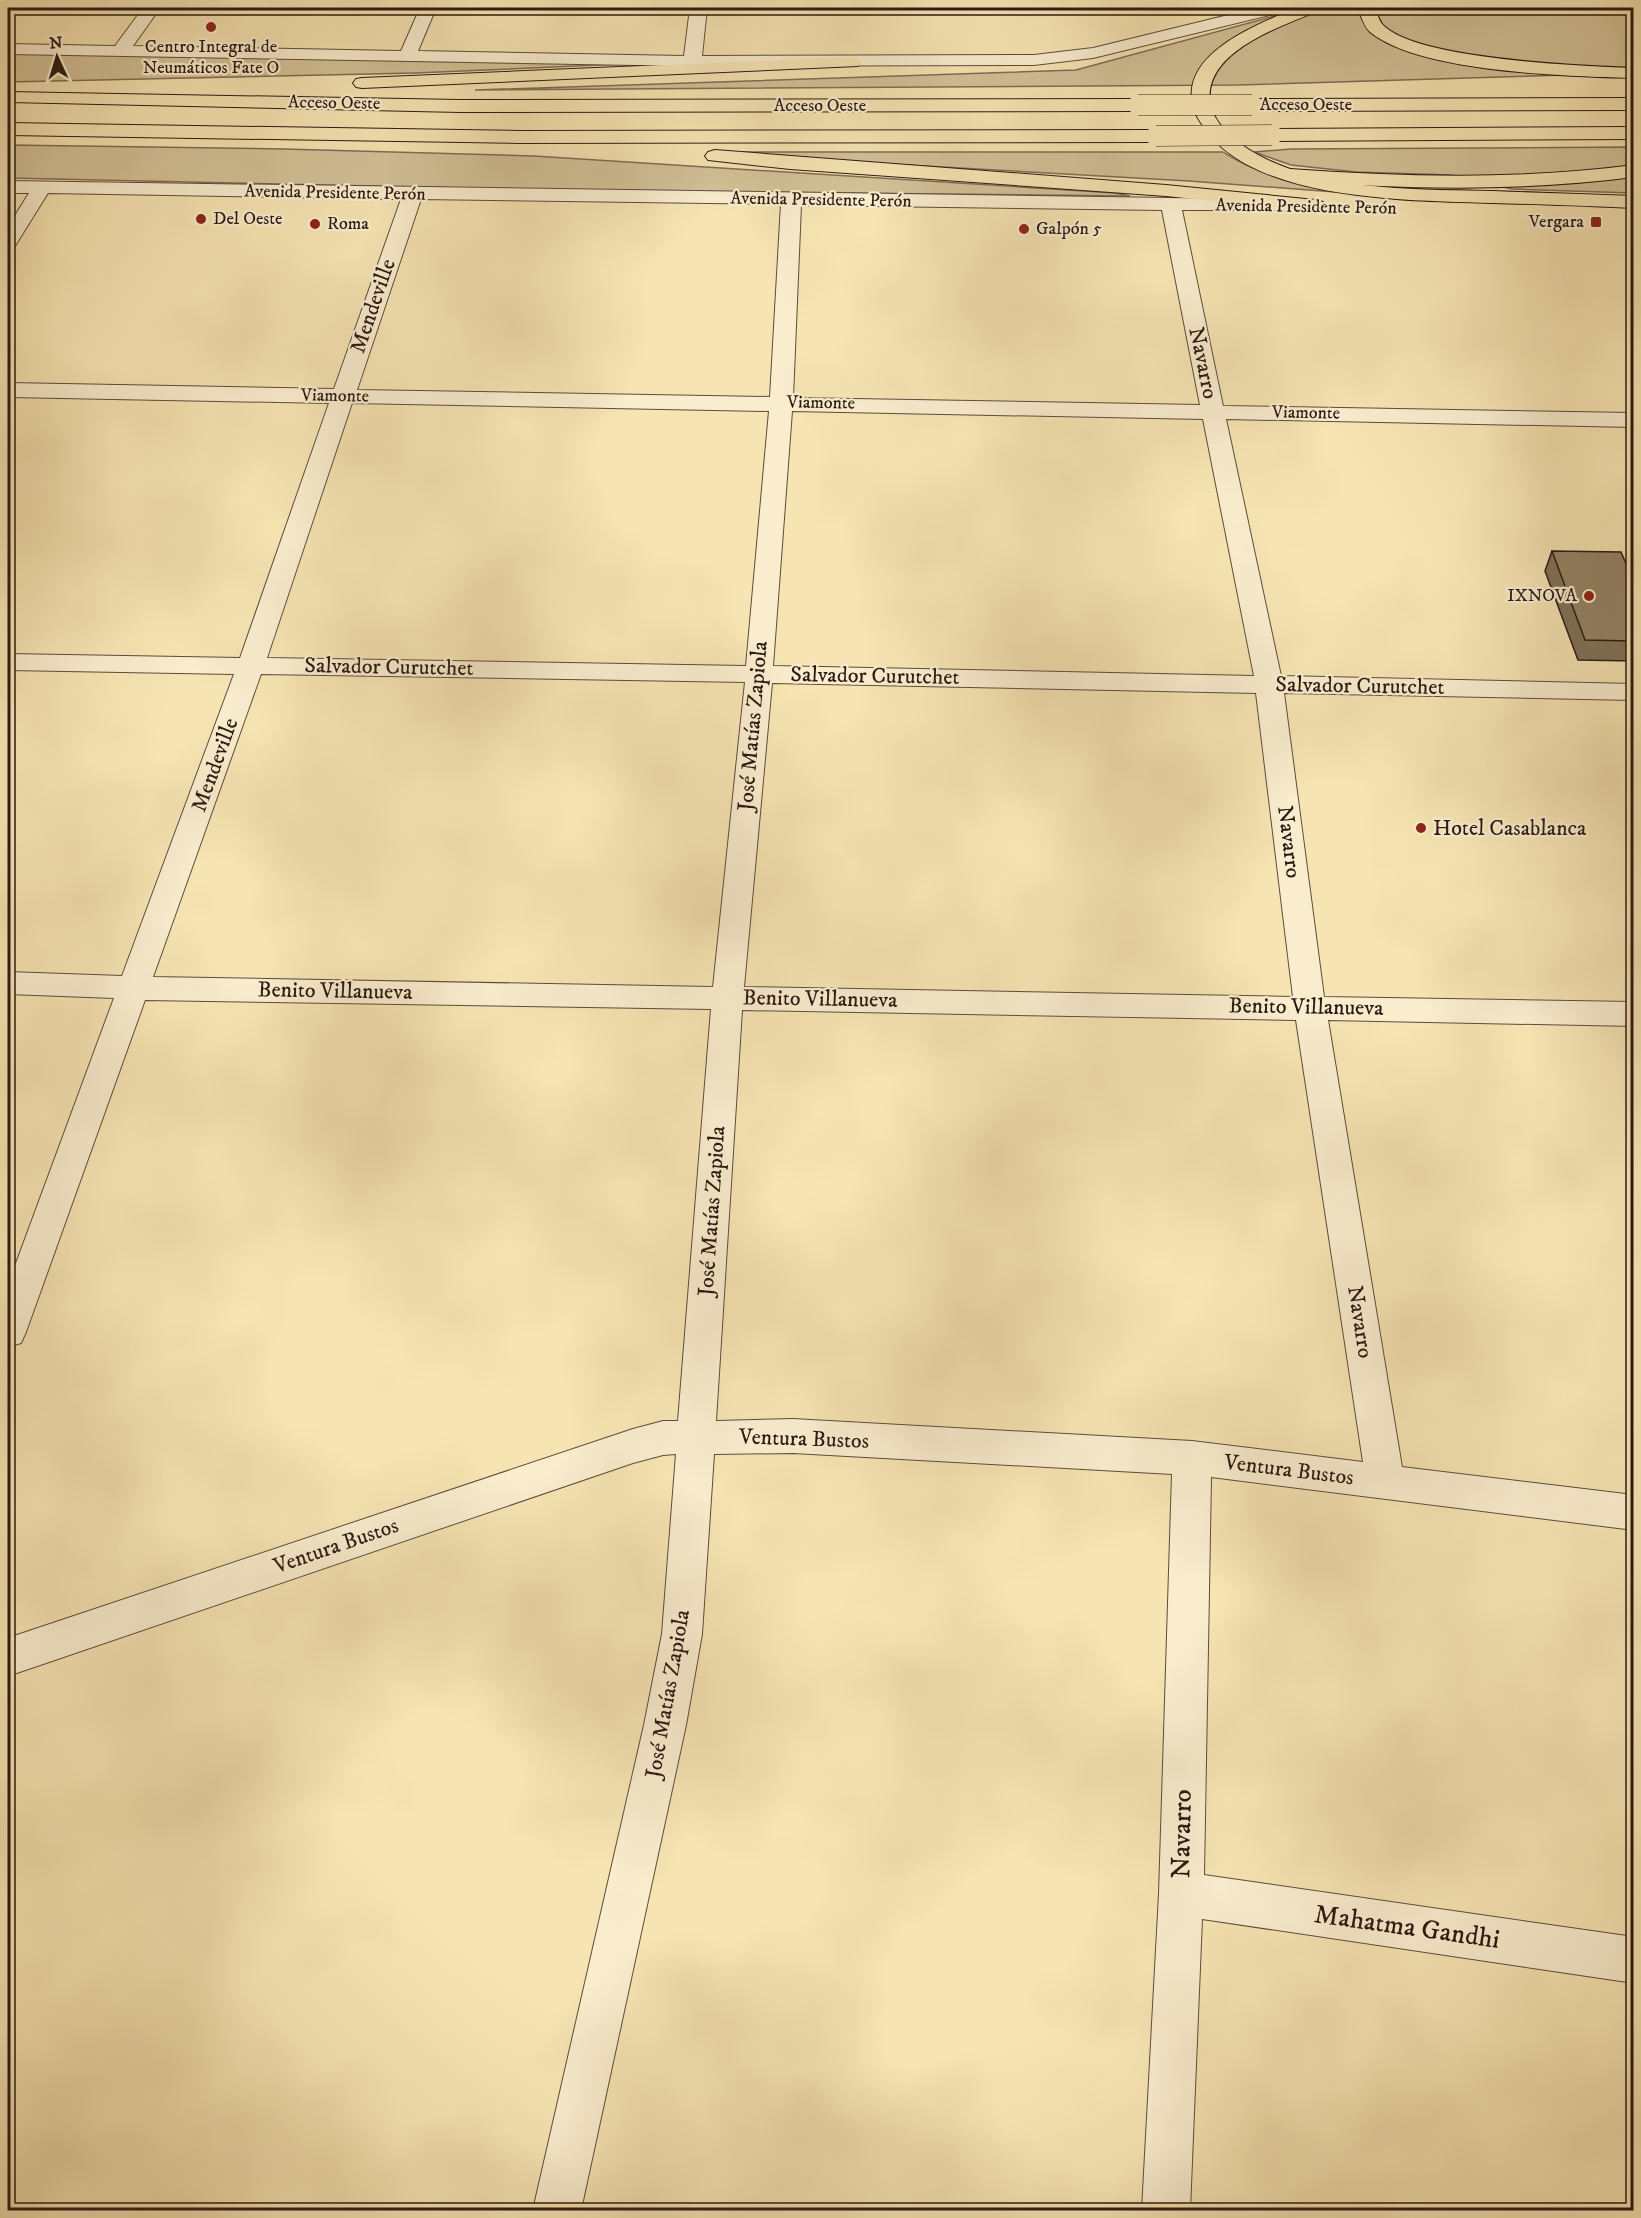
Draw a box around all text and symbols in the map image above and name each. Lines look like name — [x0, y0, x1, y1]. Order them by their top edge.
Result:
marker: Centro Integral de Neumáticos Fate O — [204, 20, 218, 34]
north arrow — [27, 27, 87, 87]
text: N — [49, 33, 63, 53]
place label: Centro Integral de Neumáticos Fate O — [143, 36, 279, 79]
street label: Acceso Oeste — [288, 91, 380, 115]
street label: Acceso Oeste — [1260, 94, 1352, 116]
street label: Acceso Oeste — [774, 95, 866, 117]
street label: Avenida Presidente Perón — [244, 180, 427, 206]
street label: Avenida Presidente Perón — [730, 187, 913, 213]
street label: Avenida Presidente Perón — [1215, 194, 1398, 220]
place label: Del Oeste — [213, 208, 283, 230]
place label: Vergara — [1528, 211, 1584, 233]
marker: Del Oeste — [194, 212, 208, 226]
place label: Roma — [327, 213, 369, 235]
marker: Vergara — [1589, 215, 1603, 229]
marker: Roma — [308, 217, 322, 231]
place label: Galpón 5 — [1036, 218, 1102, 240]
marker: Galpón 5 — [1017, 222, 1031, 236]
street label: Mendeville — [344, 255, 402, 357]
street label: Navarro — [1182, 325, 1224, 401]
street label: Viamonte — [300, 384, 369, 408]
street label: Viamonte — [786, 391, 855, 415]
street label: Viamonte — [1271, 401, 1340, 425]
place label: IXNOVA — [1507, 585, 1578, 607]
marker: IXNOVA — [1582, 589, 1596, 603]
street label: José Matías Zapiola — [732, 639, 774, 814]
street label: Salvador Curutchet — [304, 652, 474, 682]
street label: Salvador Curutchet — [790, 661, 960, 691]
street label: Salvador Curutchet — [1275, 671, 1445, 701]
street label: Mendeville — [186, 714, 244, 816]
street label: Navarro — [1271, 804, 1307, 880]
place label: Hotel Casablanca — [1433, 815, 1587, 842]
marker: Hotel Casablanca — [1414, 821, 1428, 835]
street label: Benito Villanueva — [257, 976, 413, 1006]
street label: Benito Villanueva — [742, 984, 898, 1014]
street label: Benito Villanueva — [1228, 992, 1384, 1022]
street label: José Matías Zapiola — [692, 1124, 731, 1299]
street label: Navarro — [1341, 1284, 1379, 1360]
street label: Ventura Bustos — [737, 1423, 870, 1455]
street label: Ventura Bustos — [1222, 1449, 1355, 1491]
street label: Ventura Bustos — [269, 1512, 402, 1580]
street label: José Matías Zapiola — [640, 1607, 696, 1782]
street label: Navarro — [1164, 1789, 1200, 1879]
street label: Mahatma Gandhi — [1312, 1897, 1502, 1957]

